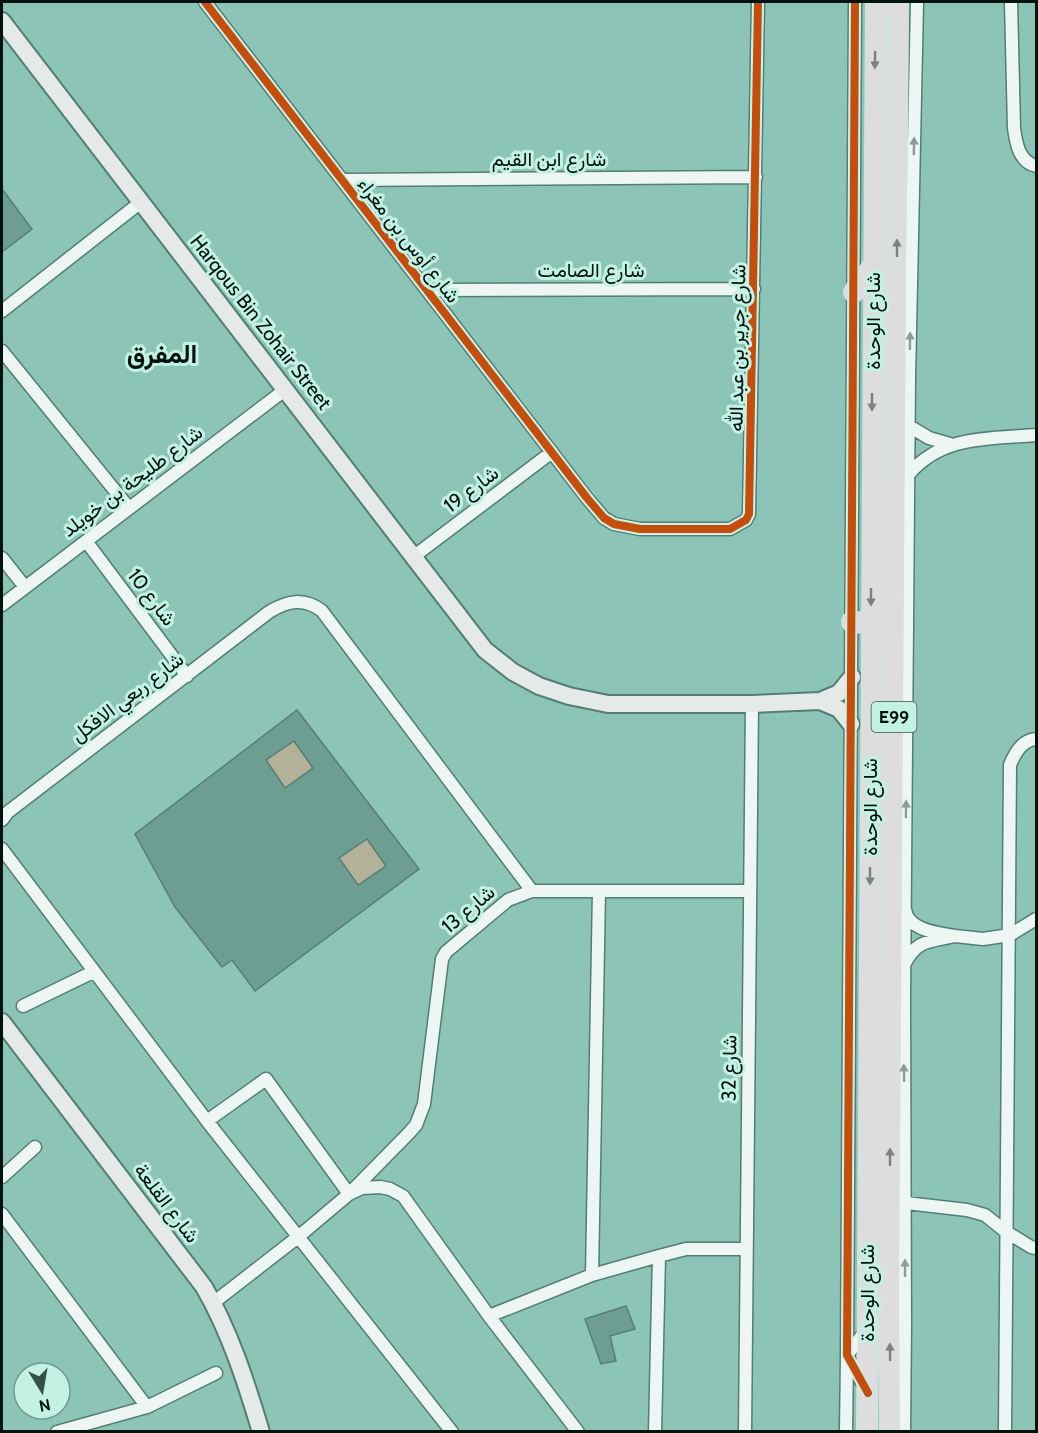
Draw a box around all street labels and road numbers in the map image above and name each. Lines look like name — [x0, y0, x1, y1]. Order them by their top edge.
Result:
street label: شارع ابن القيم — [492, 147, 606, 173]
street label: شارع أوس بن مغراء — [351, 173, 465, 309]
street label: Harqous Bin Zohair Street — [185, 230, 337, 414]
street label: شارع الصامت — [538, 258, 644, 284]
street label: شارع جرير بن عبد الله — [724, 264, 752, 432]
street label: شارع الوحدة — [861, 272, 887, 370]
street label: شارع طليحة بن خويلد — [57, 420, 208, 543]
street label: شارع 19 — [439, 461, 504, 519]
street label: شارع 10 — [121, 564, 181, 631]
street label: شارع ربعي الافكل — [66, 647, 191, 751]
road number: E99 — [872, 702, 916, 732]
street label: شارع الوحدة — [858, 758, 884, 856]
street label: شارع 13 — [437, 880, 501, 940]
street label: شارع 32 — [716, 1035, 744, 1101]
street label: شارع القلعة — [128, 1159, 205, 1249]
street label: شارع الوحدة — [855, 1244, 881, 1342]

